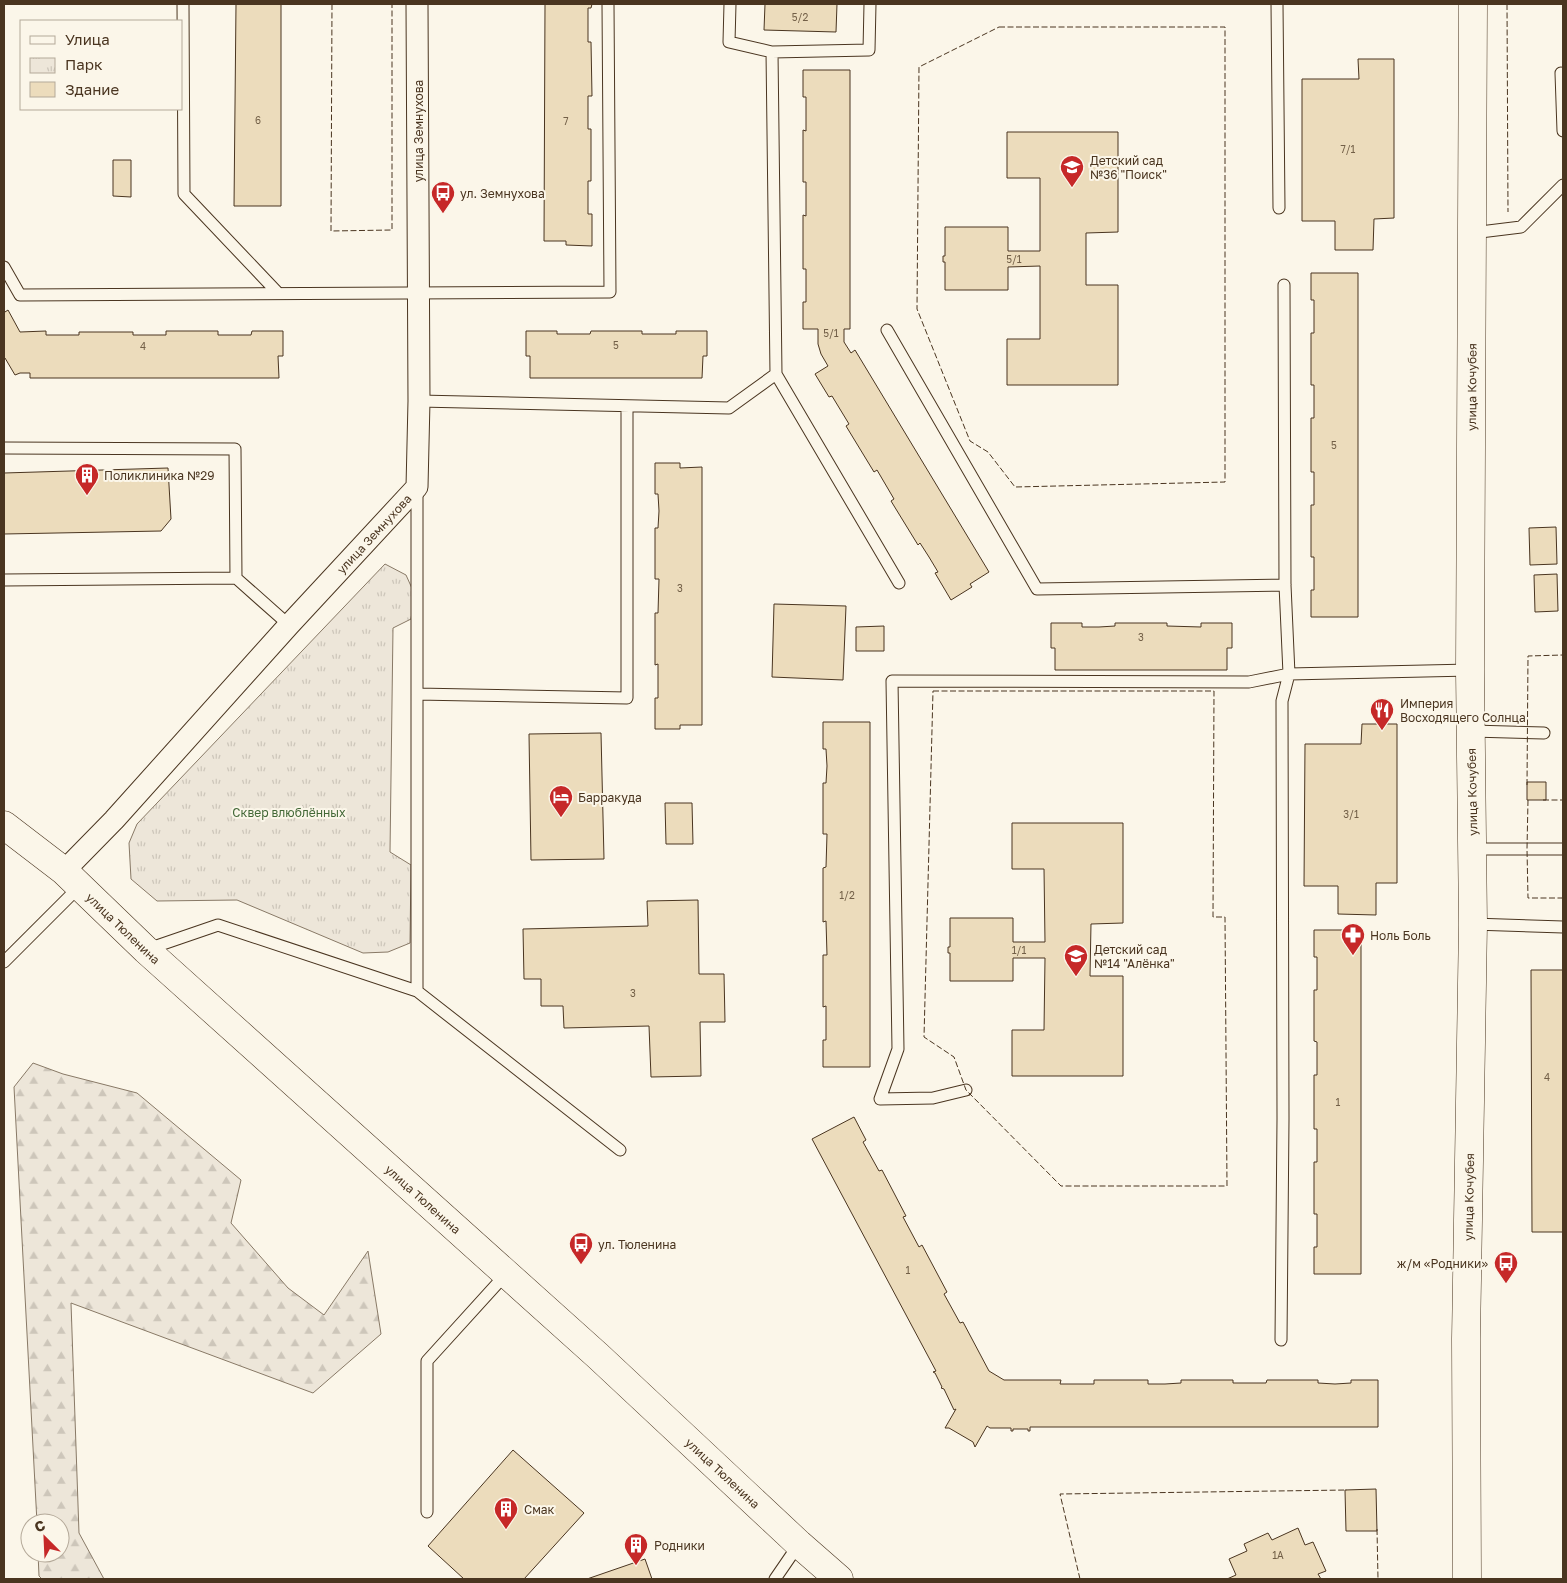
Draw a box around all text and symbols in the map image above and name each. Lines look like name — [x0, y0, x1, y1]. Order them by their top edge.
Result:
house number: 5/2 — [792, 11, 808, 23]
legend — [20, 20, 182, 110]
text: Улица — [65, 30, 110, 48]
text: Парк — [65, 55, 103, 73]
text: Здание — [65, 80, 119, 98]
street label: улица Земнухова — [411, 80, 426, 182]
house number: 6 — [255, 114, 261, 126]
house number: 7 — [563, 115, 569, 127]
house number: 7/1 — [1341, 143, 1356, 155]
place label: Детский сад №36 "Поиск" — [1090, 153, 1167, 182]
school or university icon: Детский сад №36 "Поиск" — [1059, 154, 1085, 188]
bus stop icon: ул. Земнухова — [430, 180, 456, 214]
place label: ул. Земнухова — [460, 186, 545, 201]
house number: 5/1 — [1006, 253, 1022, 265]
house number: 5/1 — [823, 327, 839, 339]
house number: 5 — [613, 339, 619, 351]
house number: 4 — [140, 340, 146, 352]
street label: улица Кочубея — [1464, 343, 1479, 431]
house number: 5 — [1331, 439, 1337, 451]
building icon: Поликлиника №29 — [74, 462, 100, 496]
place label: Поликлиника №29 — [104, 468, 214, 483]
street label: улица Земнухова — [333, 491, 414, 576]
house number: 3 — [677, 582, 683, 594]
house number: 3 — [1138, 631, 1144, 643]
place label: Империя Восходящего Солнца — [1400, 696, 1526, 725]
restaurant icon: Империя Восходящего Солнца — [1369, 697, 1395, 731]
street label: улица Кочубея — [1464, 748, 1480, 836]
hotel icon: Барракуда — [548, 784, 574, 818]
place label: Барракуда — [578, 790, 642, 805]
park label: Сквер влюблённых — [232, 805, 346, 820]
house number: 3/1 — [1343, 808, 1359, 820]
street label: улица Тюленина — [83, 889, 164, 967]
house number: 1/2 — [839, 889, 855, 901]
pharmacy icon: Ноль Боль — [1340, 922, 1366, 956]
place label: Ноль Боль — [1370, 928, 1431, 943]
place label: Детский сад №14 "Алёнка" — [1094, 942, 1175, 971]
school or university icon: Детский сад №14 "Алёнка" — [1063, 943, 1089, 977]
house number: 1/1 — [1012, 944, 1026, 956]
house number: 3 — [630, 987, 636, 999]
house number: 4 — [1544, 1071, 1550, 1083]
house number: 1 — [1336, 1096, 1341, 1108]
street label: улица Кочубея — [1460, 1153, 1477, 1241]
street label: улица Тюленина — [382, 1161, 464, 1237]
bus stop icon: ул. Тюленина — [568, 1231, 594, 1265]
place label: ул. Тюленина — [598, 1237, 676, 1252]
bus stop icon: ж/м «Родники» — [1493, 1250, 1519, 1284]
place label: ж/м «Родники» — [1397, 1256, 1488, 1271]
house number: 1 — [906, 1264, 911, 1276]
street label: улица Тюленина — [682, 1434, 763, 1511]
building icon: Смак — [493, 1496, 519, 1530]
place label: Смак — [524, 1502, 555, 1517]
north arrow — [20, 1513, 70, 1563]
text: С — [32, 1516, 48, 1535]
building icon: Родники — [623, 1532, 649, 1566]
place label: Родники — [654, 1538, 705, 1553]
house number: 1А — [1272, 1549, 1284, 1561]

